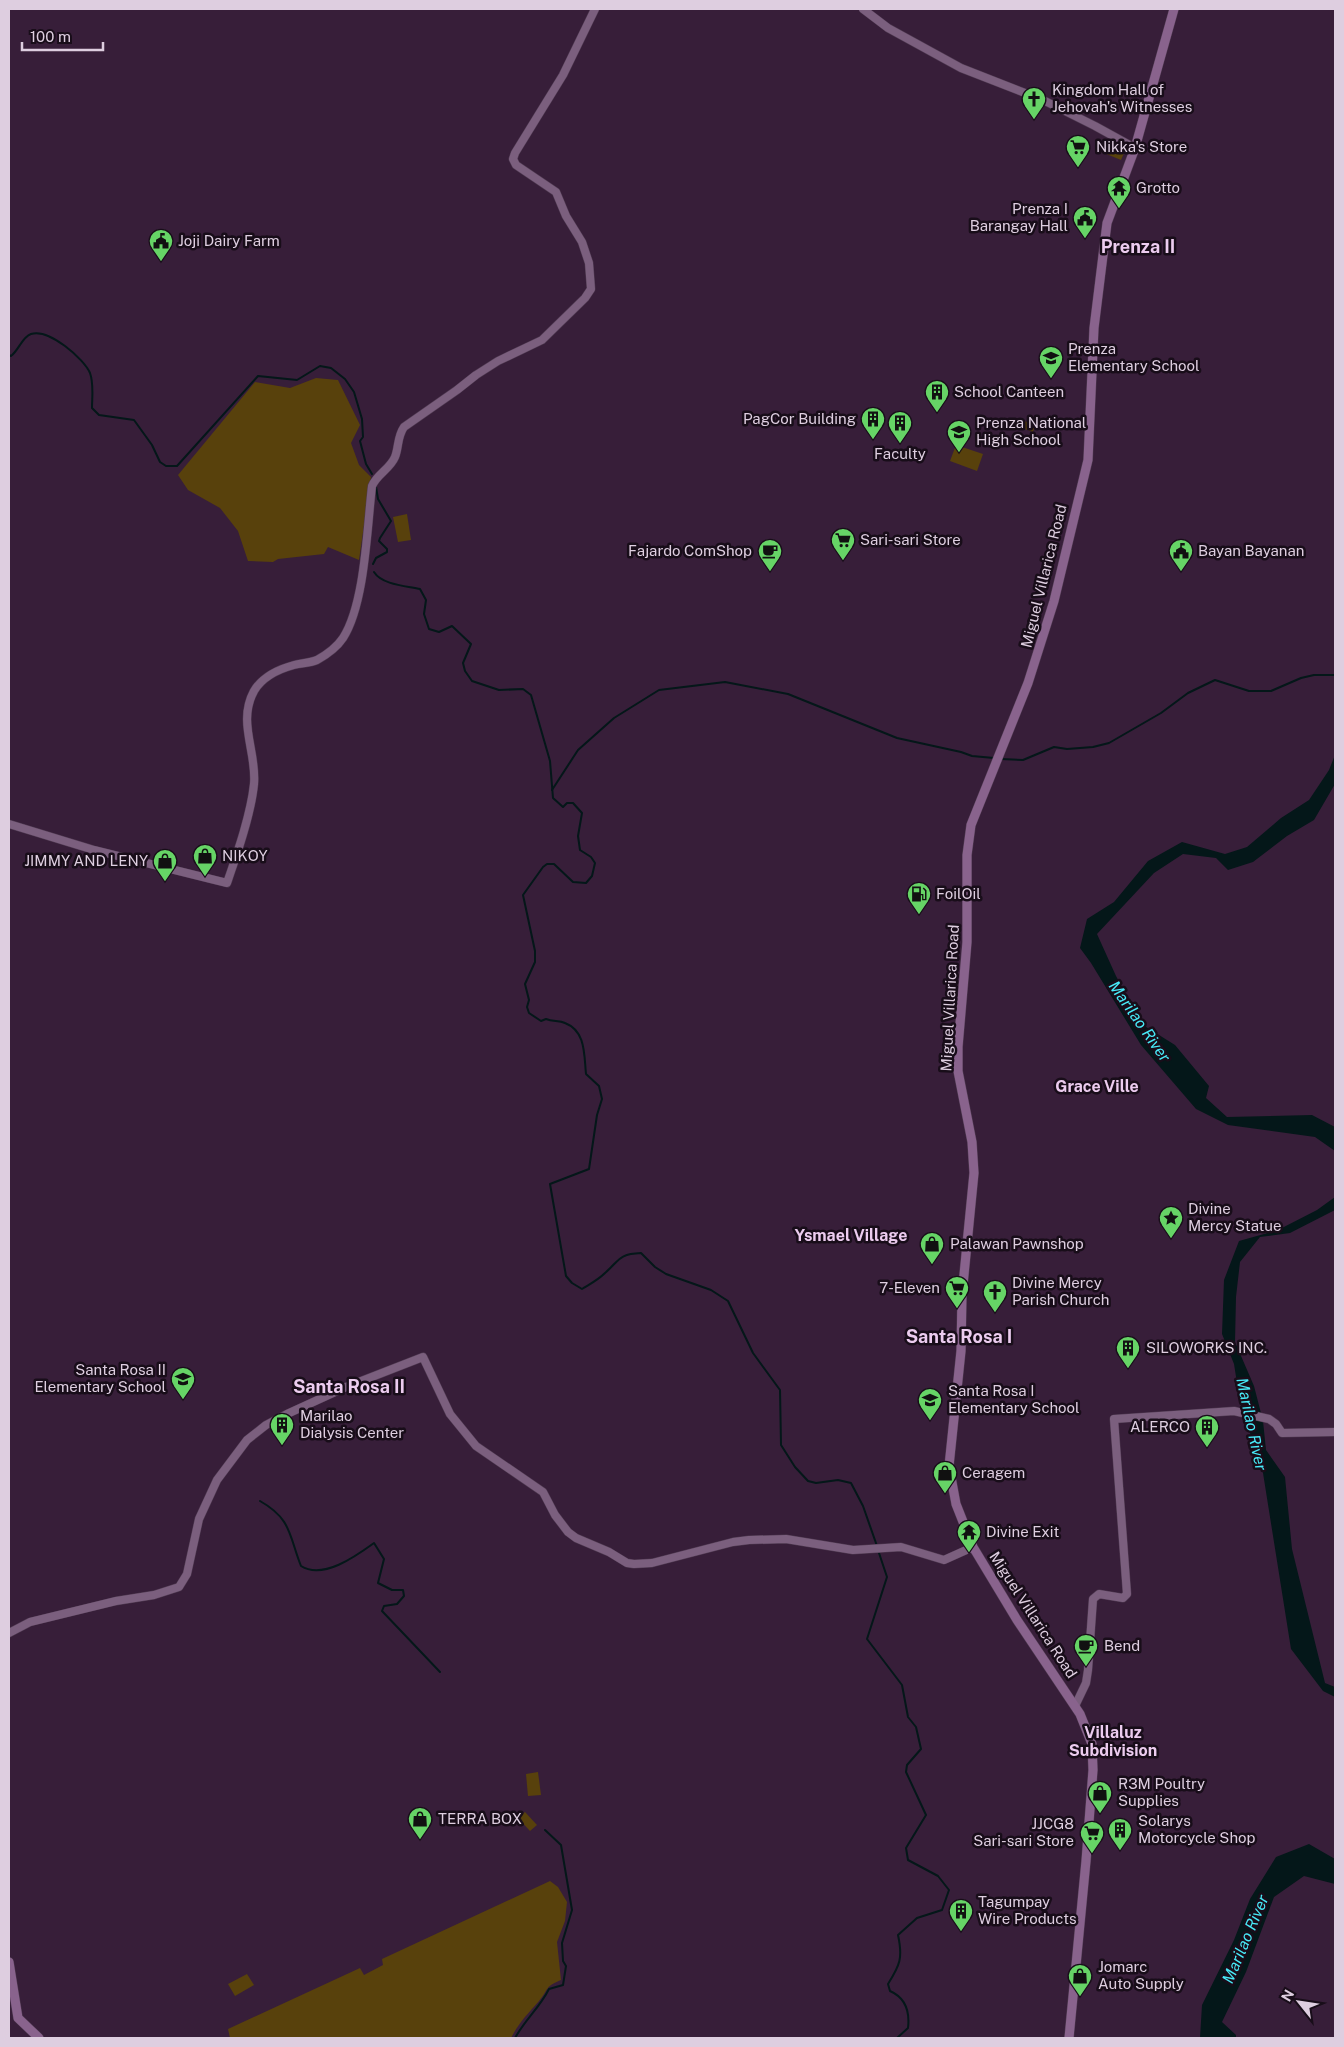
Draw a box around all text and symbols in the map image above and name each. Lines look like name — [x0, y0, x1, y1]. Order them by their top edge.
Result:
scale bar — [22, 20, 104, 52]
text: 100 m — [30, 28, 71, 45]
place label: Kingdom Hall of Jehovah's Witnesses — [1052, 81, 1192, 115]
church icon: Kingdom Hall of Jehovah's Witnesses — [1021, 86, 1047, 120]
supermarket icon: Nikka's Store — [1065, 134, 1091, 168]
place label: Nikka's Store — [1096, 138, 1187, 155]
temple icon: Grotto — [1106, 175, 1132, 209]
place label: Grotto — [1136, 179, 1180, 196]
place label: Prenza I Barangay Hall — [970, 200, 1068, 234]
public building icon: Prenza I Barangay Hall — [1072, 205, 1098, 239]
public building icon: Joji Dairy Farm — [148, 228, 174, 262]
place label: Joji Dairy Farm — [178, 232, 280, 249]
district label: Prenza II — [1101, 236, 1175, 257]
place label: Prenza Elementary School — [1068, 340, 1200, 374]
school or university icon: Prenza Elementary School — [1038, 345, 1064, 379]
building icon: School Canteen — [924, 379, 950, 413]
place label: School Canteen — [954, 383, 1064, 400]
building icon: PagCor Building — [860, 406, 886, 440]
place label: PagCor Building — [743, 410, 856, 427]
building icon: Faculty — [887, 410, 913, 444]
place label: Prenza National High School — [976, 414, 1086, 448]
school or university icon: Prenza National High School — [946, 419, 972, 453]
place label: Faculty — [874, 445, 926, 462]
street label: Miguel Villarica Road — [1017, 502, 1070, 649]
supermarket icon: Sari-sari Store — [830, 527, 856, 561]
place label: Sari-sari Store — [860, 531, 961, 548]
cafe icon: Fajardo ComShop — [757, 538, 783, 572]
public building icon: Bayan Bayanan — [1168, 538, 1194, 572]
place label: Fajardo ComShop — [628, 542, 752, 559]
place label: Bayan Bayanan — [1198, 542, 1304, 559]
shop icon: NIKOY — [192, 843, 218, 877]
place label: NIKOY — [222, 847, 268, 864]
shop icon: JIMMY AND LENY — [152, 848, 178, 882]
place label: JIMMY AND LENY — [24, 852, 148, 869]
fuel station icon: FoilOil — [906, 881, 932, 915]
place label: FoilOil — [936, 885, 981, 902]
street label: Miguel Villarica Road — [937, 924, 962, 1072]
water label: Marilao River — [1105, 977, 1175, 1066]
district label: Grace Ville — [1055, 1077, 1139, 1096]
place label: Divine Mercy Statue — [1188, 1200, 1282, 1234]
place icon: Divine Mercy Statue — [1158, 1205, 1184, 1239]
district label: Ysmael Village — [795, 1226, 907, 1245]
shop icon: Palawan Pawnshop — [919, 1231, 945, 1265]
place label: Palawan Pawnshop — [950, 1235, 1084, 1252]
place label: Divine Mercy Parish Church — [1012, 1274, 1109, 1308]
supermarket icon: 7-Eleven — [944, 1275, 970, 1309]
place label: 7-Eleven — [879, 1279, 940, 1296]
church icon: Divine Mercy Parish Church — [982, 1279, 1008, 1313]
district label: Santa Rosa I — [906, 1326, 1012, 1347]
building icon: SILOWORKS INC. — [1115, 1335, 1141, 1369]
place label: SILOWORKS INC. — [1146, 1339, 1267, 1356]
place label: Santa Rosa II Elementary School — [34, 1361, 166, 1395]
school or university icon: Santa Rosa II Elementary School — [170, 1366, 196, 1400]
district label: Santa Rosa II — [293, 1376, 405, 1397]
water label: Marilao River — [1232, 1376, 1271, 1473]
place label: Santa Rosa I Elementary School — [948, 1382, 1080, 1416]
school or university icon: Santa Rosa I Elementary School — [917, 1387, 943, 1421]
place label: Marilao Dialysis Center — [300, 1407, 404, 1441]
building icon: Marilao Dialysis Center — [269, 1412, 295, 1446]
building icon: ALERCO — [1194, 1414, 1220, 1448]
place label: ALERCO — [1130, 1418, 1190, 1435]
shop icon: Ceragem — [932, 1460, 958, 1494]
place label: Ceragem — [962, 1464, 1025, 1481]
temple icon: Divine Exit — [956, 1519, 982, 1553]
place label: Divine Exit — [986, 1523, 1060, 1540]
street label: Miguel Villarica Road — [986, 1548, 1081, 1681]
cafe icon: Bend — [1073, 1633, 1099, 1667]
place label: Bend — [1104, 1637, 1140, 1654]
district label: Villaluz Subdivision — [1069, 1723, 1157, 1760]
place label: R3M Poultry Supplies — [1118, 1775, 1205, 1809]
shop icon: R3M Poultry Supplies — [1087, 1780, 1113, 1814]
shop icon: TERRA BOX — [407, 1806, 433, 1840]
place label: TERRA BOX — [438, 1810, 522, 1827]
place label: Solarys Motorcycle Shop — [1138, 1812, 1256, 1846]
place label: JJCG8 Sari-sari Store — [973, 1815, 1074, 1849]
building icon: Solarys Motorcycle Shop — [1107, 1817, 1133, 1851]
supermarket icon: JJCG8 Sari-sari Store — [1079, 1820, 1105, 1854]
water label: Marilao River — [1218, 1891, 1273, 1986]
place label: Tagumpay Wire Products — [978, 1893, 1077, 1927]
building icon: Tagumpay Wire Products — [948, 1898, 974, 1932]
place label: Jomarc Auto Supply — [1098, 1958, 1184, 1992]
shop icon: Jomarc Auto Supply — [1067, 1963, 1093, 1997]
north arrow — [1274, 1977, 1324, 2027]
text: N — [1278, 1987, 1297, 2004]

